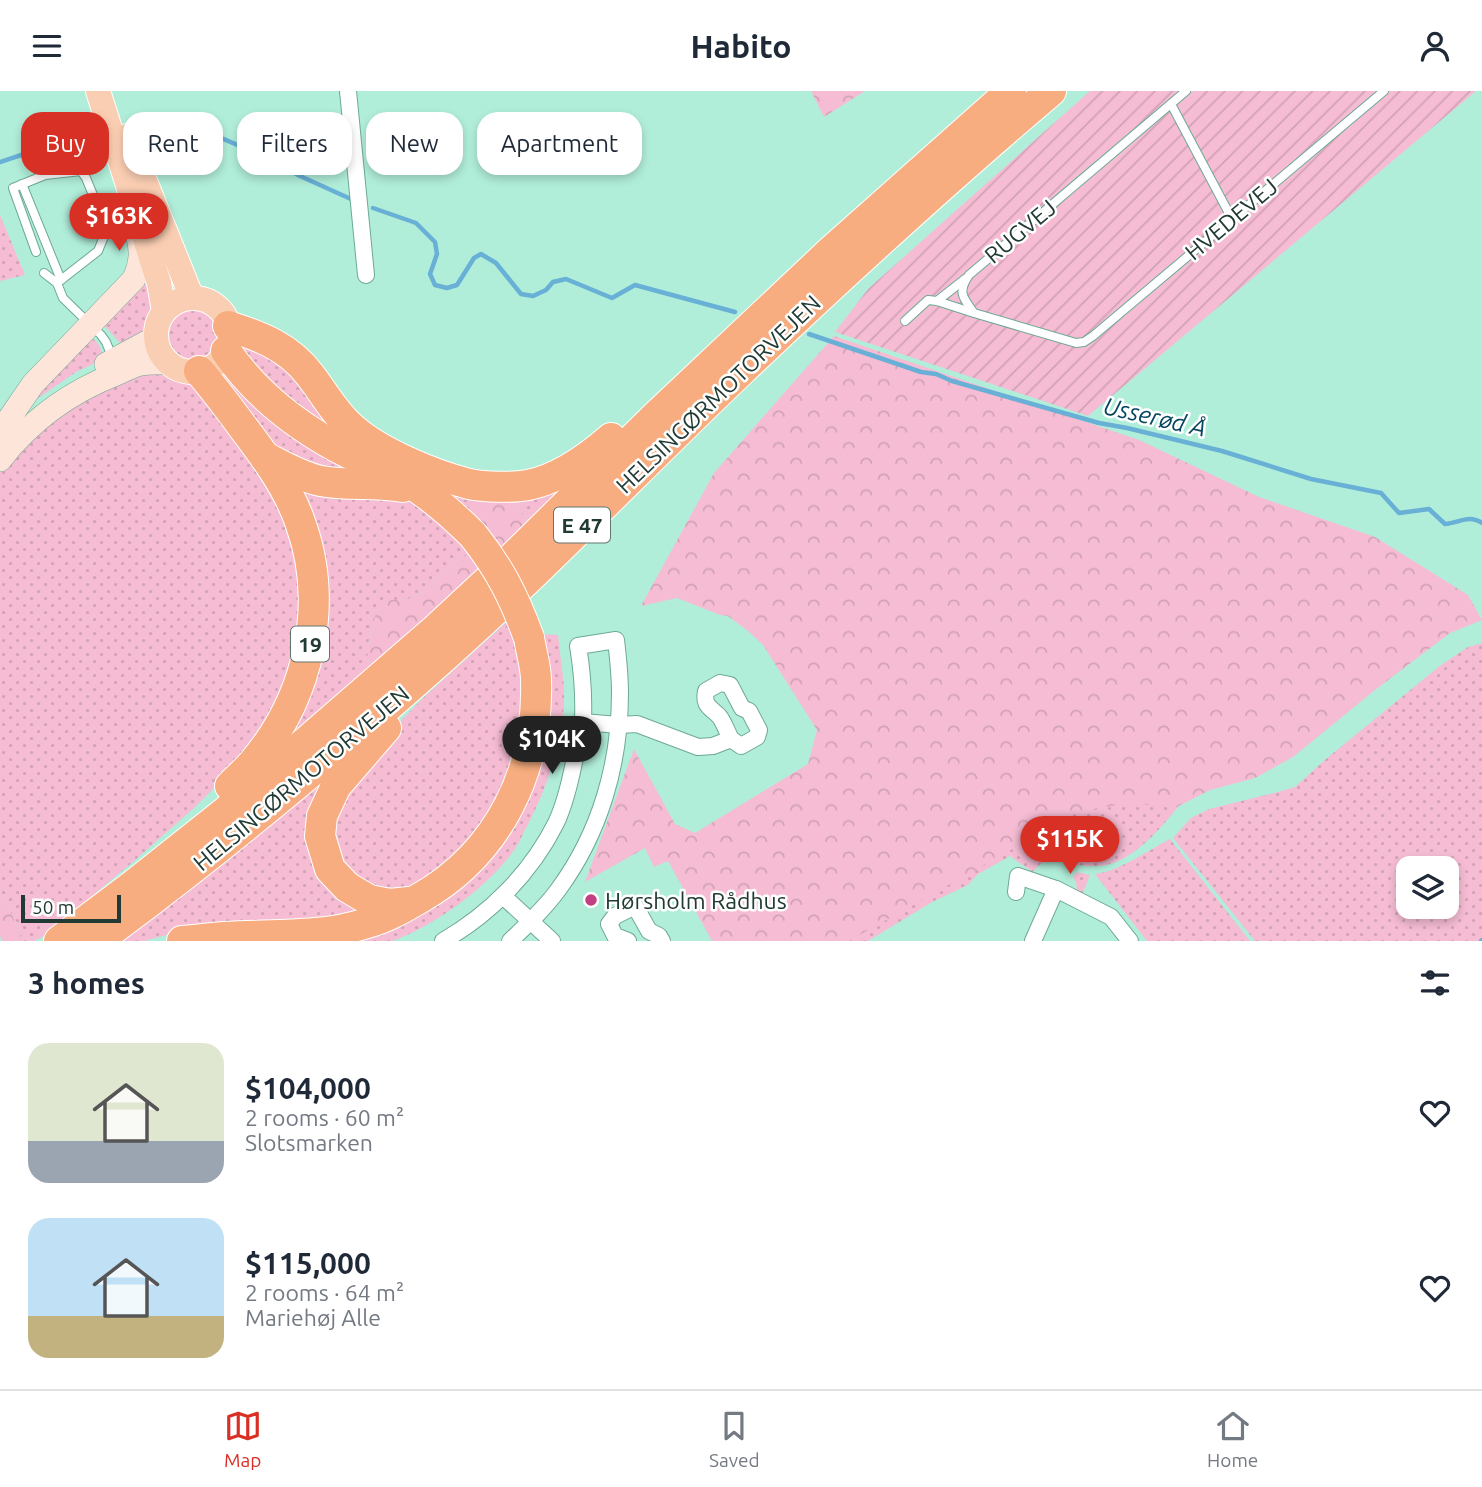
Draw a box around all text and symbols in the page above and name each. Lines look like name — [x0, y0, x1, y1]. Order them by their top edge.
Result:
icon: menu — [28, 27, 66, 65]
icon: person — [1416, 27, 1454, 65]
text: Habito — [690, 28, 792, 64]
chip: Buy — [21, 112, 109, 175]
chip: Rent — [123, 112, 223, 175]
chip: Filters — [237, 112, 352, 175]
chip: New — [366, 112, 463, 175]
chip: Apartment — [477, 112, 642, 175]
street label: HVEDEVEJ — [1180, 173, 1282, 265]
pin: $163K — [70, 193, 168, 253]
street label: RUGVEJ — [980, 194, 1060, 268]
text: $163K — [85, 203, 153, 228]
street label: HELSINGØRMOTORVEJEN — [611, 290, 825, 498]
water label: Usserød Å — [1101, 392, 1209, 442]
road number: E 47 — [554, 507, 610, 543]
road number: 19 — [291, 627, 329, 661]
street label: HELSINGØRMOTORVEJEN — [188, 681, 414, 875]
pin: $104K — [503, 717, 601, 776]
text: $104K — [518, 726, 586, 751]
pin: $115K — [1021, 817, 1119, 876]
text: $115K — [1036, 826, 1104, 851]
map controls — [1396, 856, 1459, 919]
button: layers — [1396, 856, 1459, 919]
place label: Hørsholm Rådhus — [605, 888, 787, 913]
scale bar — [21, 892, 121, 924]
marker: Hørsholm Rådhus — [583, 892, 599, 908]
text: 50 m — [32, 896, 74, 918]
icon: filters — [1416, 964, 1454, 1002]
text: 3 homes — [28, 966, 145, 1000]
icon: home — [84, 1071, 168, 1155]
text: $104,000 — [245, 1071, 371, 1105]
icon: heart — [1416, 1094, 1454, 1132]
text: 2 rooms · 60 m² — [245, 1105, 404, 1130]
text: Slotsmarken — [245, 1130, 373, 1155]
icon: home — [84, 1246, 168, 1330]
text: $115,000 — [245, 1246, 371, 1280]
icon: heart — [1416, 1269, 1454, 1307]
text: 2 rooms · 64 m² — [245, 1280, 404, 1305]
text: Mariehøj Alle — [245, 1305, 381, 1330]
tab: Map — [224, 1407, 262, 1471]
tab: Saved — [709, 1407, 760, 1471]
tab: Home — [1207, 1407, 1258, 1471]

